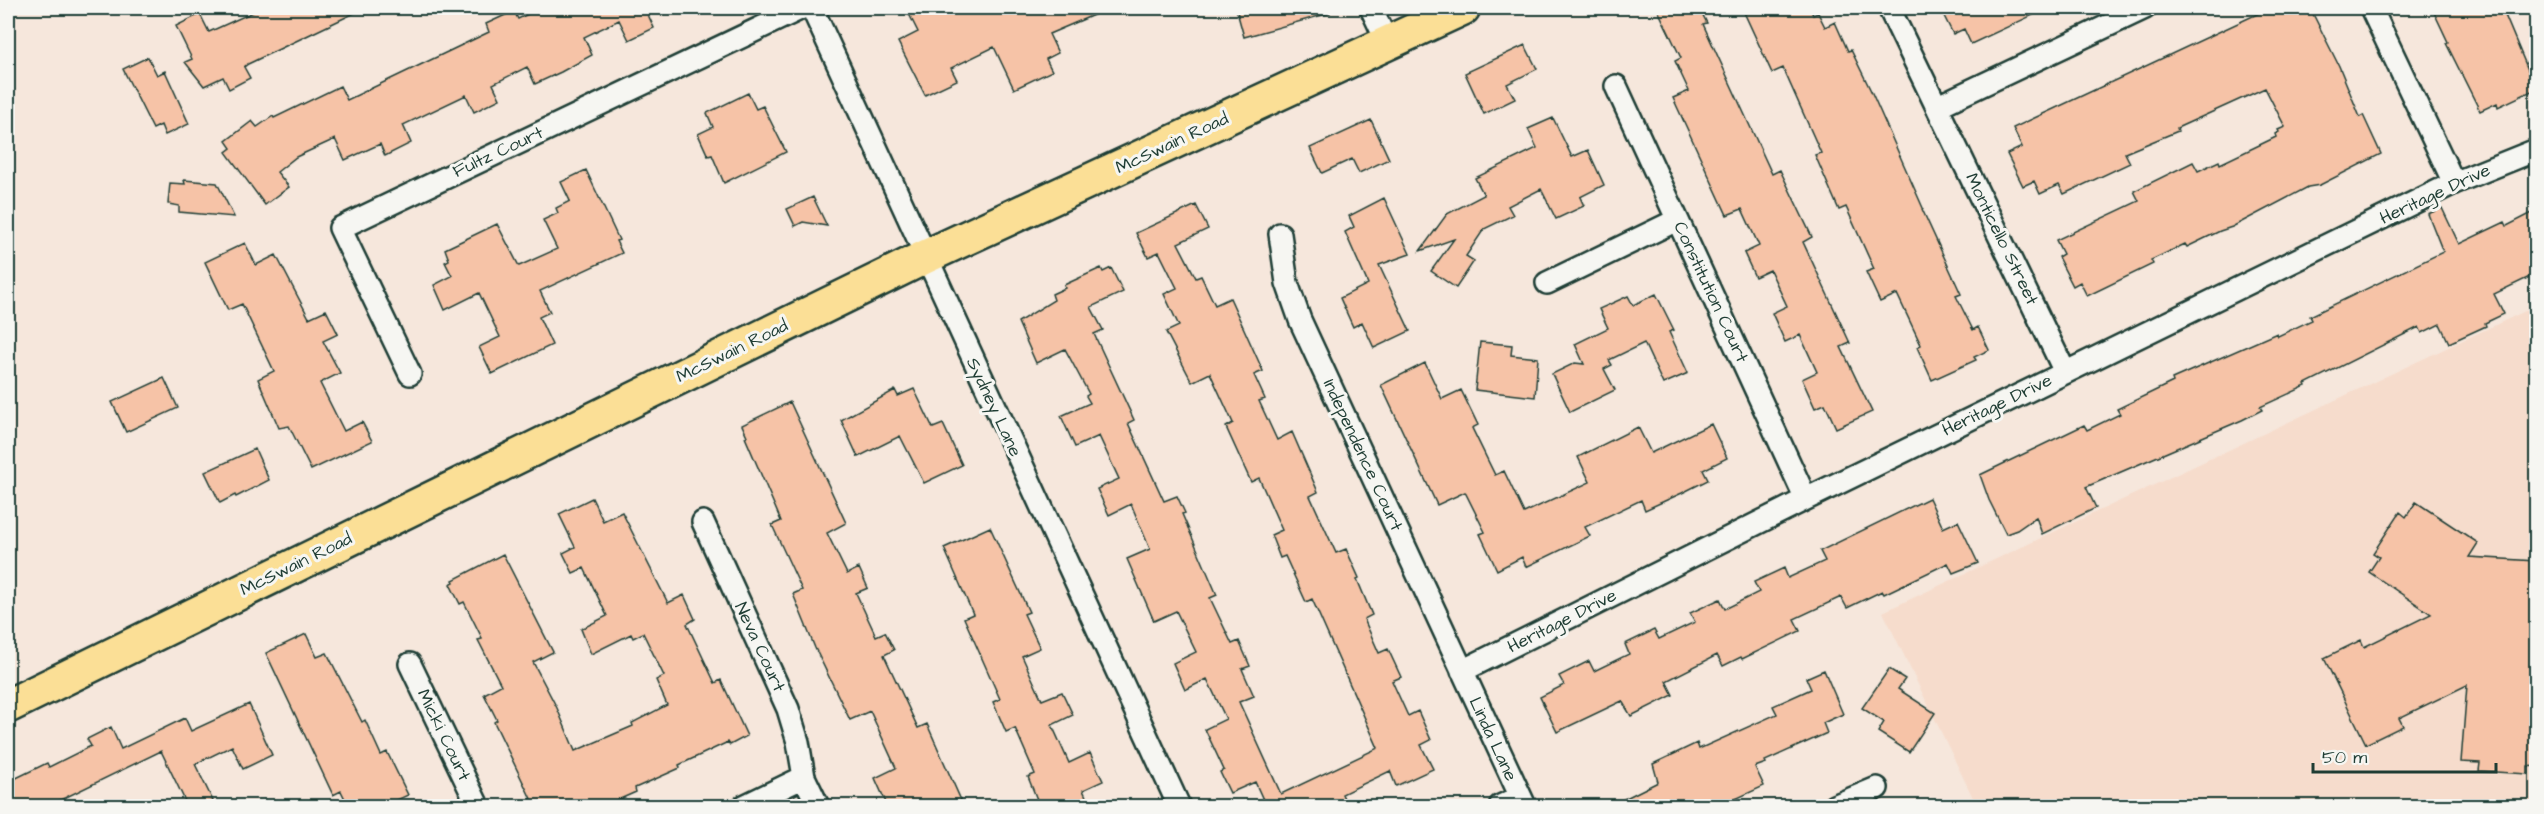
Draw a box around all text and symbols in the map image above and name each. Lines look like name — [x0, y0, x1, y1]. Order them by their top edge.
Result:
street label: McSwain Road — [1112, 106, 1232, 180]
street label: Fultz Court — [449, 120, 548, 184]
street label: Heritage Drive — [2376, 157, 2495, 231]
street label: Monticello Street — [1959, 169, 2045, 310]
street label: Constitution Court — [1667, 217, 1755, 367]
street label: McSwain Road — [672, 313, 792, 389]
street label: Sydney Lane — [959, 353, 1028, 461]
street label: Heritage Drive — [1938, 367, 2057, 443]
street label: Independence Court — [1317, 375, 1409, 536]
street label: McSwain Road — [236, 526, 356, 602]
street label: Heritage Drive — [1503, 583, 1622, 660]
street label: Neva Court — [728, 598, 792, 696]
street label: Micki Court — [411, 685, 477, 786]
street label: Linda Lane — [1463, 693, 1523, 785]
scale bar — [2313, 736, 2496, 774]
text: 50 m — [2322, 745, 2367, 770]

